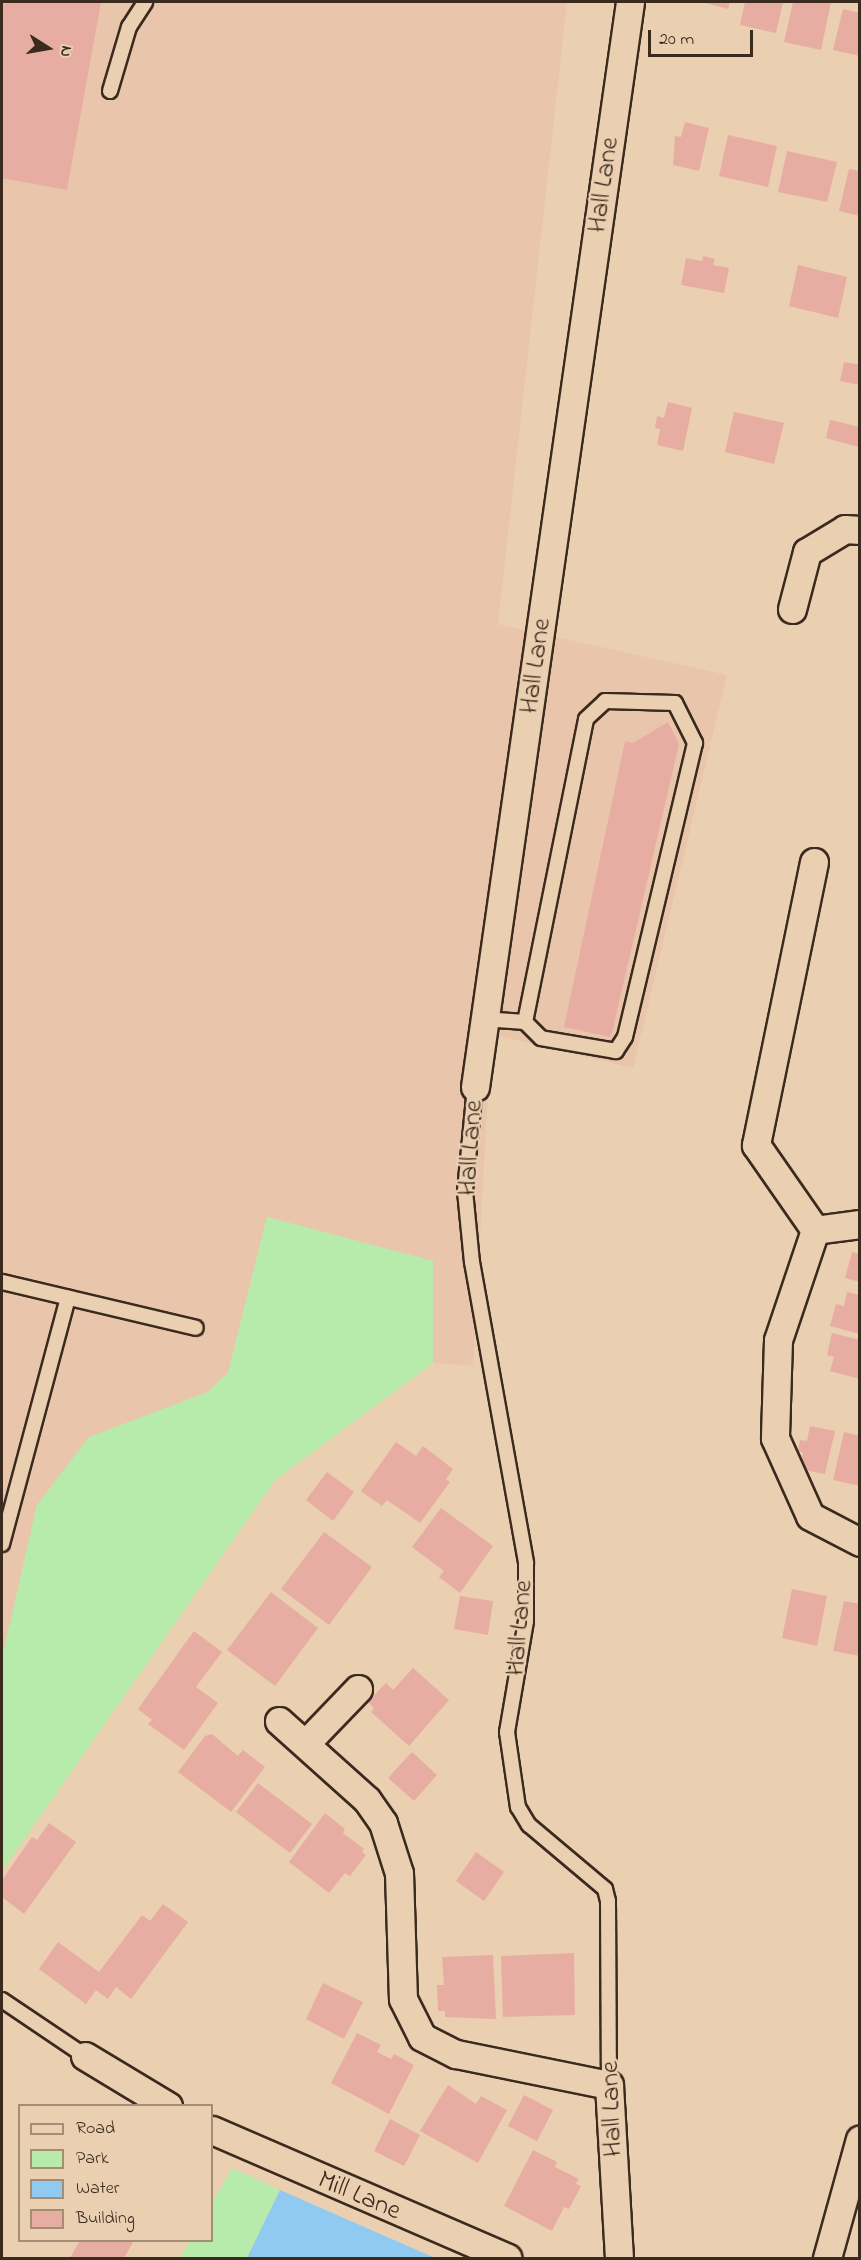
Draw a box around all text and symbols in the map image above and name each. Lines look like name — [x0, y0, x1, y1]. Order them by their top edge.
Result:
north arrow — [18, 18, 78, 78]
scale bar — [651, 18, 756, 56]
text: 20 m — [659, 27, 694, 53]
text: N — [53, 44, 78, 59]
street label: Hall Lane — [581, 135, 627, 235]
street label: Hall Lane — [513, 616, 559, 716]
street label: Hall Lane — [451, 1099, 491, 1197]
street label: Hall Lane — [500, 1579, 540, 1677]
street label: Hall Lane — [594, 2060, 630, 2158]
legend — [18, 2104, 213, 2242]
text: Road — [76, 2116, 115, 2142]
text: Park — [76, 2146, 109, 2172]
street label: Mill Lane — [313, 2164, 405, 2228]
text: Water — [76, 2176, 119, 2202]
text: Building — [76, 2206, 135, 2232]

